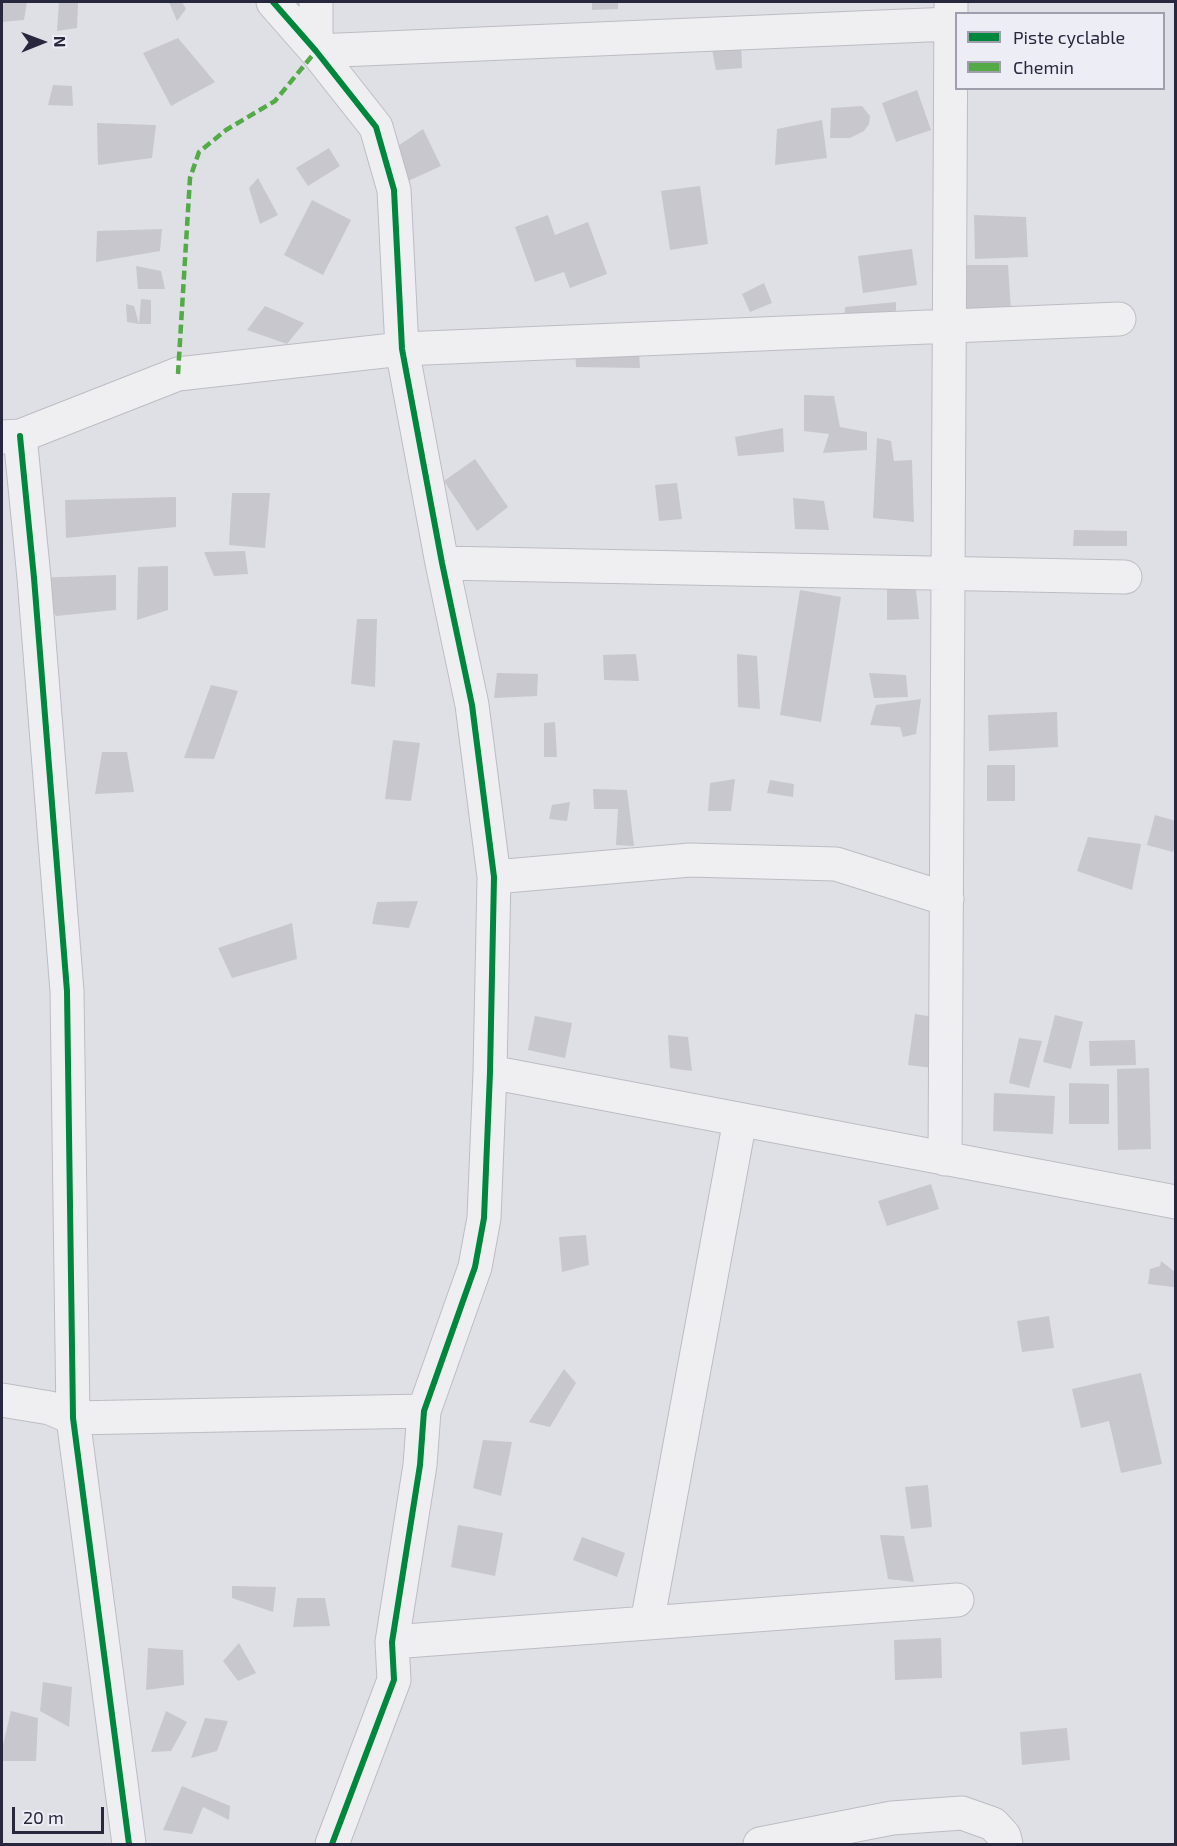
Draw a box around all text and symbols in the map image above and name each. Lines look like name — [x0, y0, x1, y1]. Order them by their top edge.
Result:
north arrow — [12, 12, 72, 72]
legend — [955, 12, 1165, 90]
text: Piste cyclable — [1013, 26, 1125, 48]
text: N — [51, 36, 70, 48]
text: Chemin — [1013, 56, 1074, 78]
scale bar — [15, 1795, 106, 1833]
text: 20 m — [23, 1806, 64, 1828]

